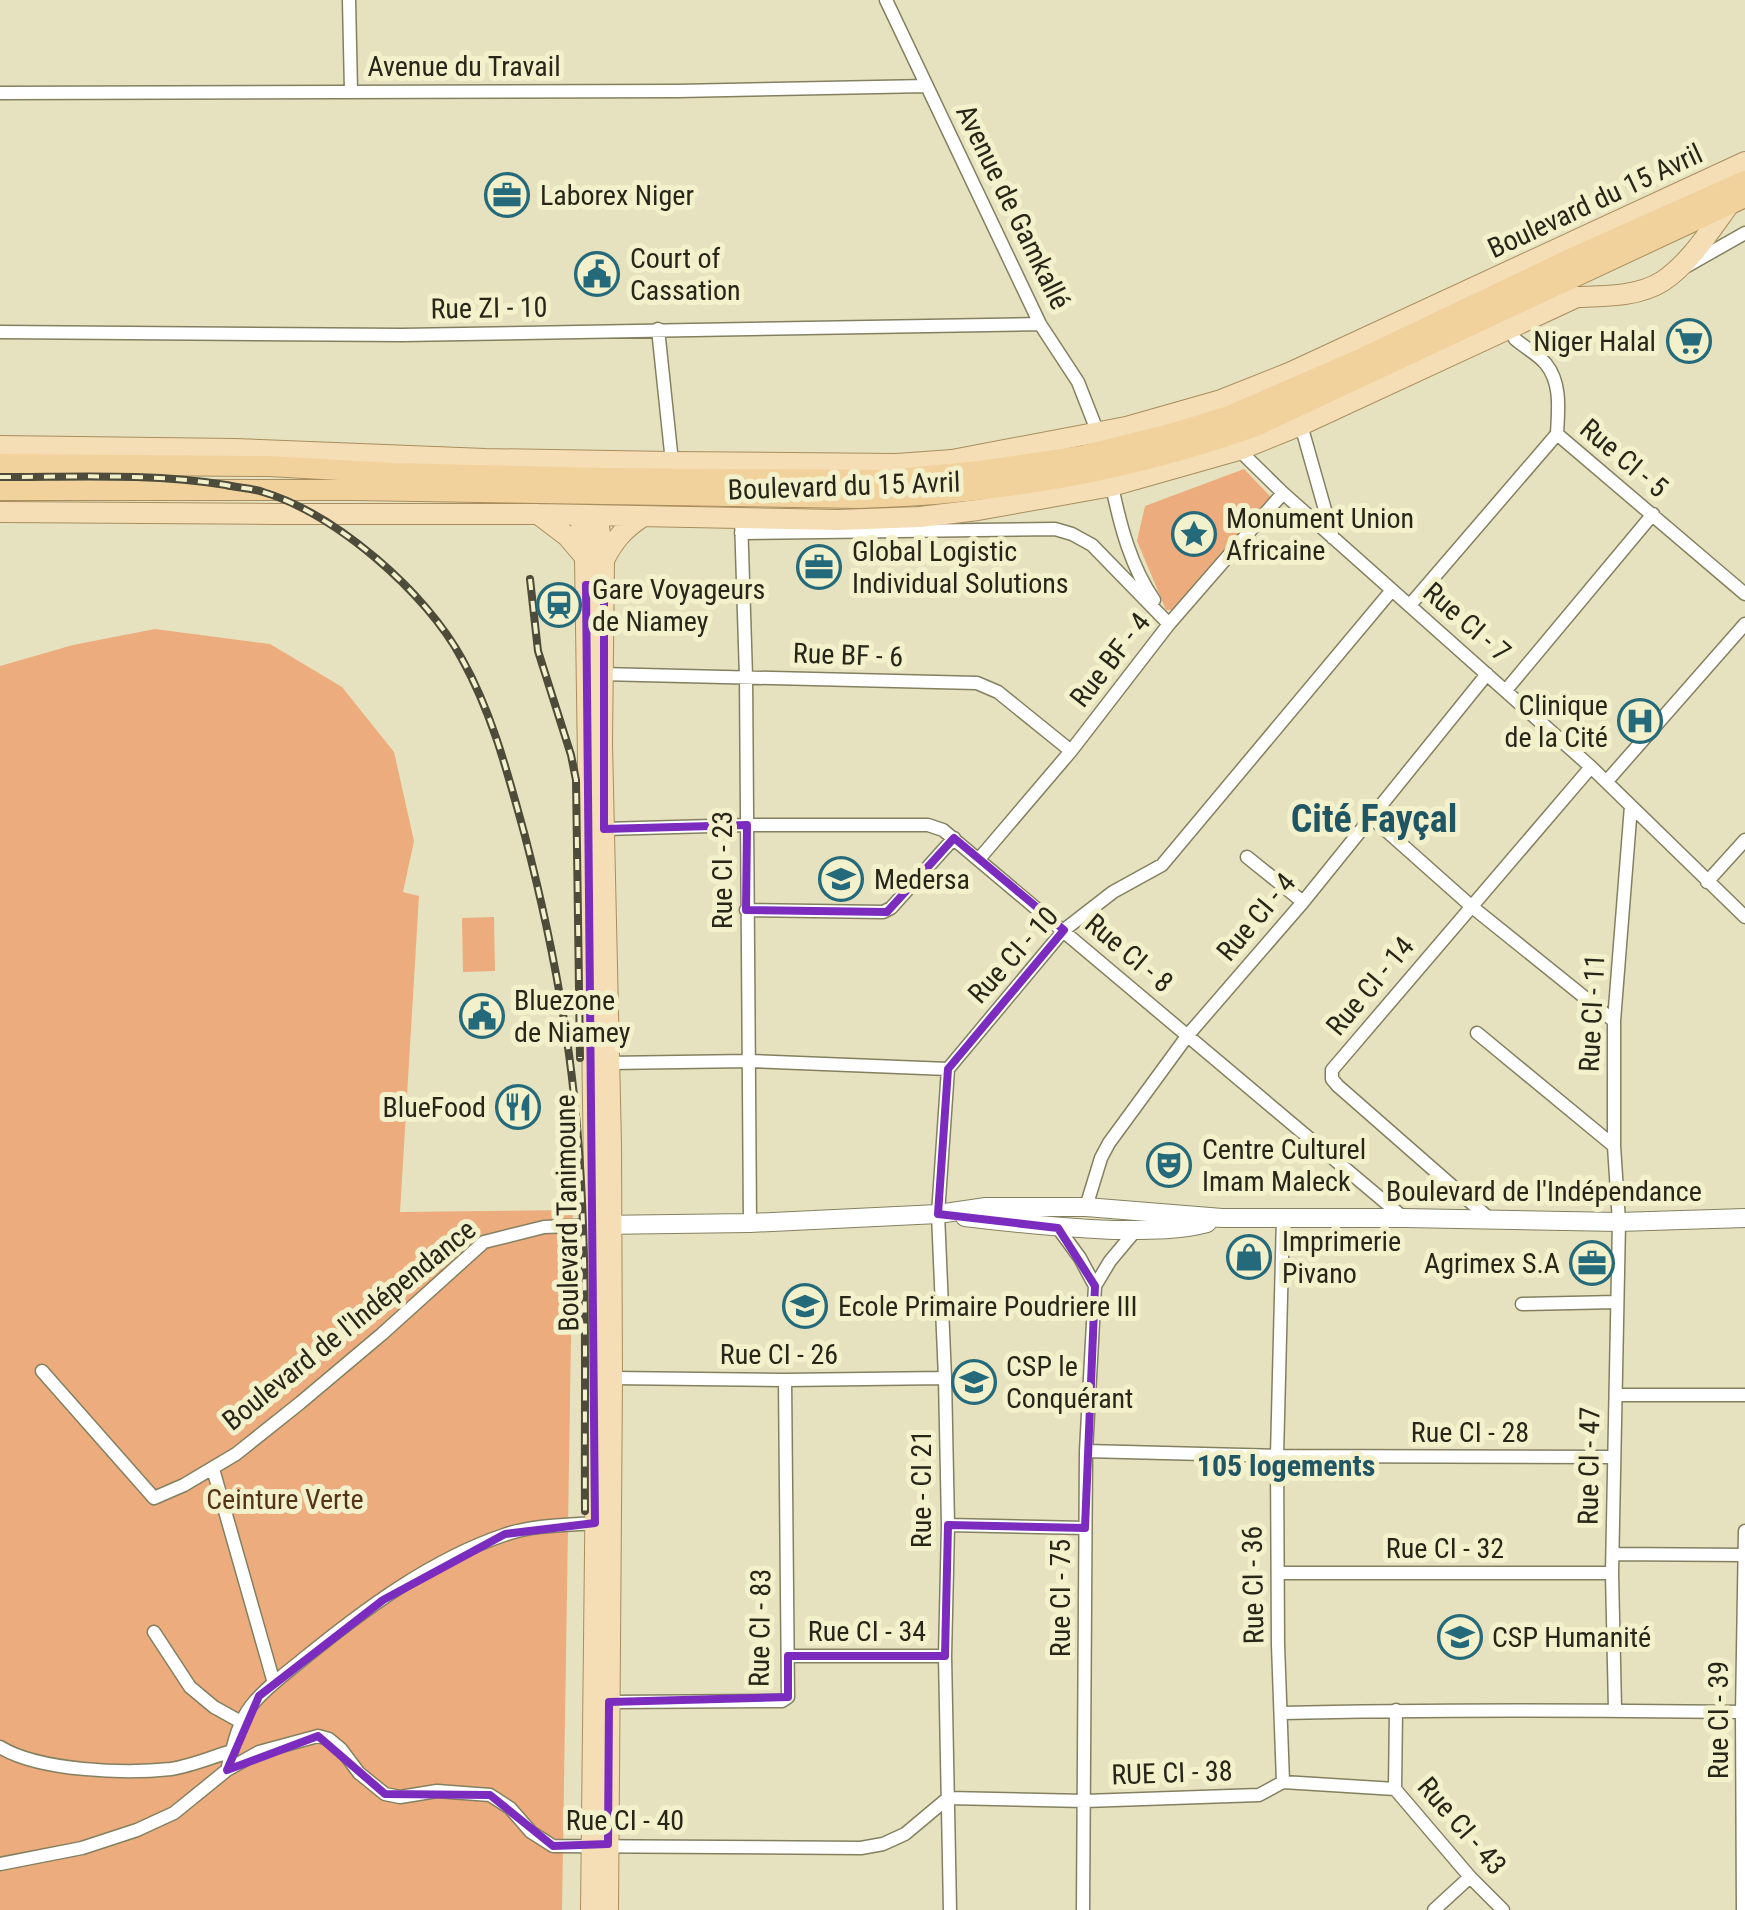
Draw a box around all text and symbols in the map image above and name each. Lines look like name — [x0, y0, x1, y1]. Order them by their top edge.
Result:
street label: Avenue du Travail — [367, 50, 561, 83]
street label: Avenue de Gamkallé — [949, 99, 1077, 315]
street label: Boulevard du 15 Avril — [1483, 137, 1707, 265]
office icon: Laborex Niger — [484, 172, 530, 218]
place label: Laborex Niger — [540, 179, 694, 212]
place label: Court of Cassation — [630, 242, 741, 307]
public building icon: Court of Cassation — [574, 251, 620, 297]
street label: Rue ZI - 10 — [430, 290, 548, 326]
supermarket icon: Niger Halal — [1666, 318, 1712, 364]
place label: Niger Halal — [1533, 325, 1656, 358]
street label: Rue CI - 5 — [1573, 412, 1675, 504]
street label: Boulevard du 15 Avril — [727, 465, 961, 507]
place label: Monument Union Africaine — [1226, 502, 1414, 567]
place icon: Monument Union Africaine — [1171, 511, 1217, 557]
place label: Global Logistic Individual Solutions — [852, 535, 1069, 600]
office icon: Global Logistic Individual Solutions — [796, 544, 842, 590]
place label: Gare Voyageurs de Niamey — [592, 573, 765, 638]
street label: Rue CI - 7 — [1417, 575, 1517, 669]
station icon: Gare Voyageurs de Niamey — [536, 582, 582, 628]
street label: Rue BF - 4 — [1063, 606, 1157, 714]
street label: Rue BF - 6 — [792, 637, 904, 673]
place label: Clinique de la Cité — [1505, 689, 1608, 754]
hospital icon: Clinique de la Cité — [1617, 698, 1663, 744]
district label: Cité Fayçal — [1291, 797, 1457, 841]
street label: Rue CI - 23 — [706, 811, 739, 929]
school or university icon: Medersa — [818, 856, 864, 902]
place label: Medersa — [874, 863, 970, 896]
street label: Rue CI - 4 — [1210, 866, 1302, 968]
street label: Rue CI - 10 — [961, 900, 1065, 1010]
street label: Rue CI - 8 — [1078, 907, 1180, 999]
street label: Rue CI - 14 — [1319, 930, 1421, 1042]
street label: Rue CI - 11 — [1572, 953, 1612, 1073]
place label: Bluezone de Niamey — [514, 984, 631, 1049]
public building icon: Bluezone de Niamey — [459, 993, 505, 1039]
restaurant icon: BlueFood — [495, 1084, 541, 1130]
place label: BlueFood — [382, 1091, 486, 1124]
street label: Boulevard Tanimoune — [548, 1094, 586, 1332]
place label: Centre Culturel Imam Maleck — [1202, 1133, 1366, 1198]
theatre icon: Centre Culturel Imam Maleck — [1146, 1142, 1192, 1188]
street label: Boulevard de l'Indépendance — [1386, 1175, 1702, 1208]
street label: Boulevard de l'Indépendance — [216, 1213, 482, 1437]
place label: Imprimerie Pivano — [1282, 1225, 1401, 1290]
shop icon: Imprimerie Pivano — [1226, 1234, 1272, 1280]
office icon: Agrimex S.A — [1569, 1240, 1615, 1286]
place label: Agrimex S.A — [1424, 1247, 1560, 1280]
school or university icon: Ecole Primaire Poudriere III — [782, 1283, 828, 1329]
place label: Ecole Primaire Poudriere III — [838, 1290, 1138, 1323]
street label: Rue CI - 26 — [720, 1338, 838, 1371]
place label: CSP le Conquérant — [1006, 1350, 1133, 1415]
school or university icon: CSP le Conquérant — [951, 1359, 997, 1405]
street label: Rue CI - 47 — [1571, 1407, 1607, 1525]
street label: Rue CI - 28 — [1411, 1416, 1529, 1449]
street label: Rue - CI 21 — [905, 1430, 938, 1548]
district label: 105 logements — [1197, 1448, 1375, 1483]
park label: Ceinture Verte — [206, 1483, 364, 1516]
street label: Rue CI - 36 — [1235, 1526, 1271, 1644]
street label: Rue CI - 32 — [1386, 1532, 1504, 1565]
street label: Rue CI - 75 — [1044, 1539, 1077, 1657]
street label: Rue CI - 83 — [742, 1569, 778, 1687]
school or university icon: CSP Humanité — [1437, 1614, 1483, 1660]
street label: Rue CI - 34 — [808, 1615, 926, 1648]
place label: CSP Humanité — [1492, 1621, 1651, 1654]
street label: Rue CI - 39 — [1702, 1661, 1735, 1779]
street label: RUE CI - 38 — [1111, 1754, 1233, 1792]
street label: Rue CI - 43 — [1411, 1771, 1513, 1881]
street label: Rue CI - 40 — [566, 1804, 684, 1837]

